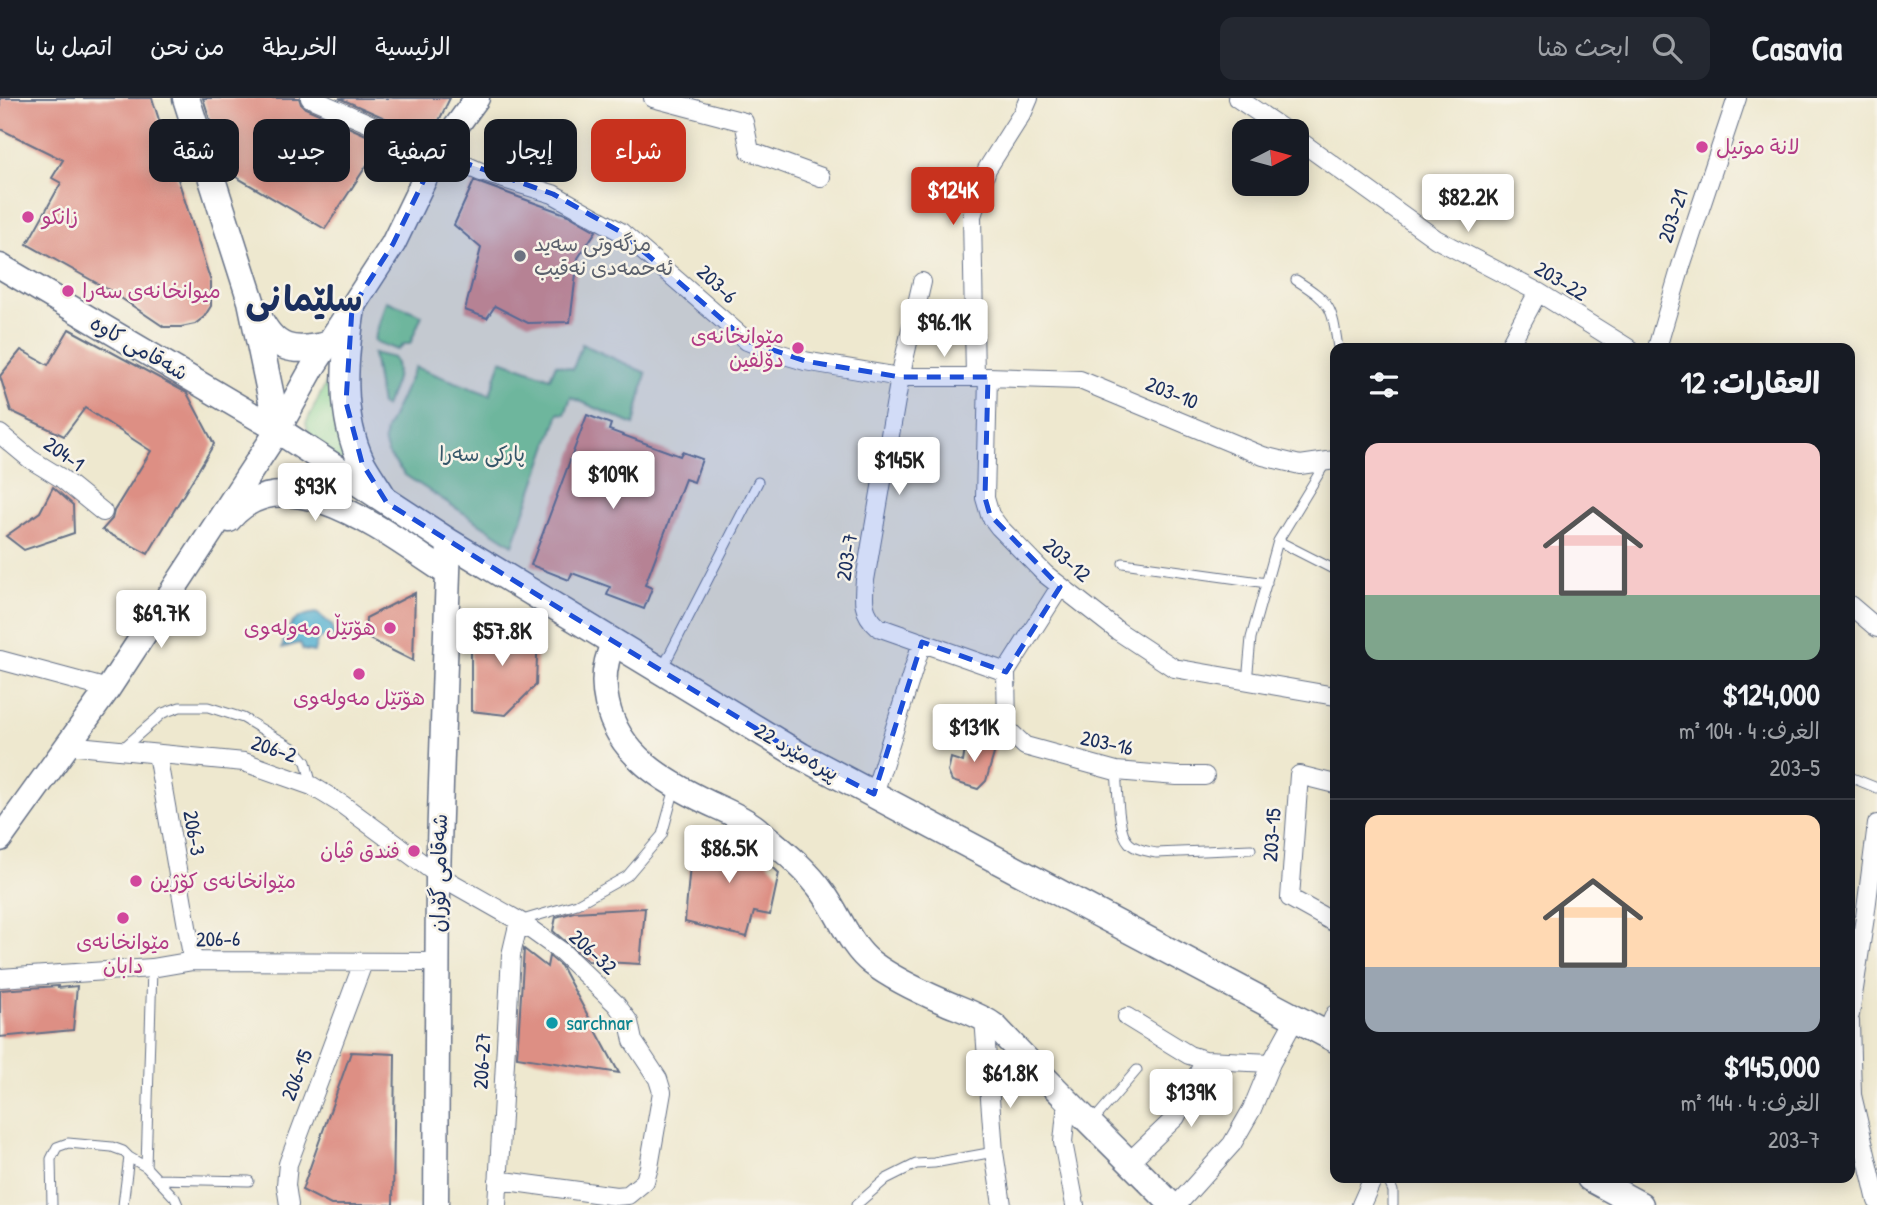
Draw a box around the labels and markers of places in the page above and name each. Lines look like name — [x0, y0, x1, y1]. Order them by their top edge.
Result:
place label: لانة موتيل — [1716, 132, 1800, 161]
marker: لانة موتيل — [1694, 139, 1710, 155]
pin: $124K — [904, 167, 1002, 227]
pin: $82.2K — [1411, 174, 1525, 234]
place label: زانكو — [40, 202, 78, 231]
marker: زانكو — [20, 209, 36, 225]
place label: مزگەوتی سەید ئەحمەدی نەقیب — [534, 229, 673, 282]
marker: مزگەوتی سەید ئەحمەدی نەقیب — [512, 248, 528, 264]
place label: میوانخانەی سەرا — [82, 276, 221, 305]
marker: میوانخانەی سەرا — [60, 283, 76, 299]
pin: $96.1K — [887, 300, 1001, 359]
place label: مێوانخانەی دۆلفین — [691, 321, 784, 374]
marker: مێوانخانەی دۆلفین — [790, 340, 806, 356]
pin: $145K — [850, 438, 948, 497]
pin: $109K — [564, 452, 662, 511]
pin: $93K — [274, 464, 356, 523]
pin: $69.7K — [104, 590, 218, 650]
pin: $57.8K — [445, 608, 559, 668]
place label: هۆتێڵ مەولەوی — [244, 613, 376, 642]
marker: هۆتێڵ مەولەوی — [382, 620, 398, 636]
marker: هۆتێل مەولەوی — [351, 666, 367, 682]
place label: هۆتێل مەولەوی — [293, 683, 425, 712]
pin: $131K — [925, 704, 1023, 764]
pin: $86.5K — [672, 826, 786, 885]
place label: فندق ڤيان — [320, 836, 400, 865]
marker: فندق ڤيان — [406, 843, 422, 859]
place label: مێوانخانەی کۆژین — [150, 866, 296, 895]
marker: مێوانخانەی کۆژین — [128, 873, 144, 889]
marker: مێوانخانەی دابان — [115, 910, 131, 926]
place label: مێوانخانەی دابان — [76, 927, 170, 980]
place label: sarchnar — [566, 1008, 633, 1037]
marker: sarchnar — [544, 1015, 560, 1031]
pin: $61.8K — [953, 1051, 1067, 1110]
pin: $139K — [1142, 1070, 1240, 1129]

